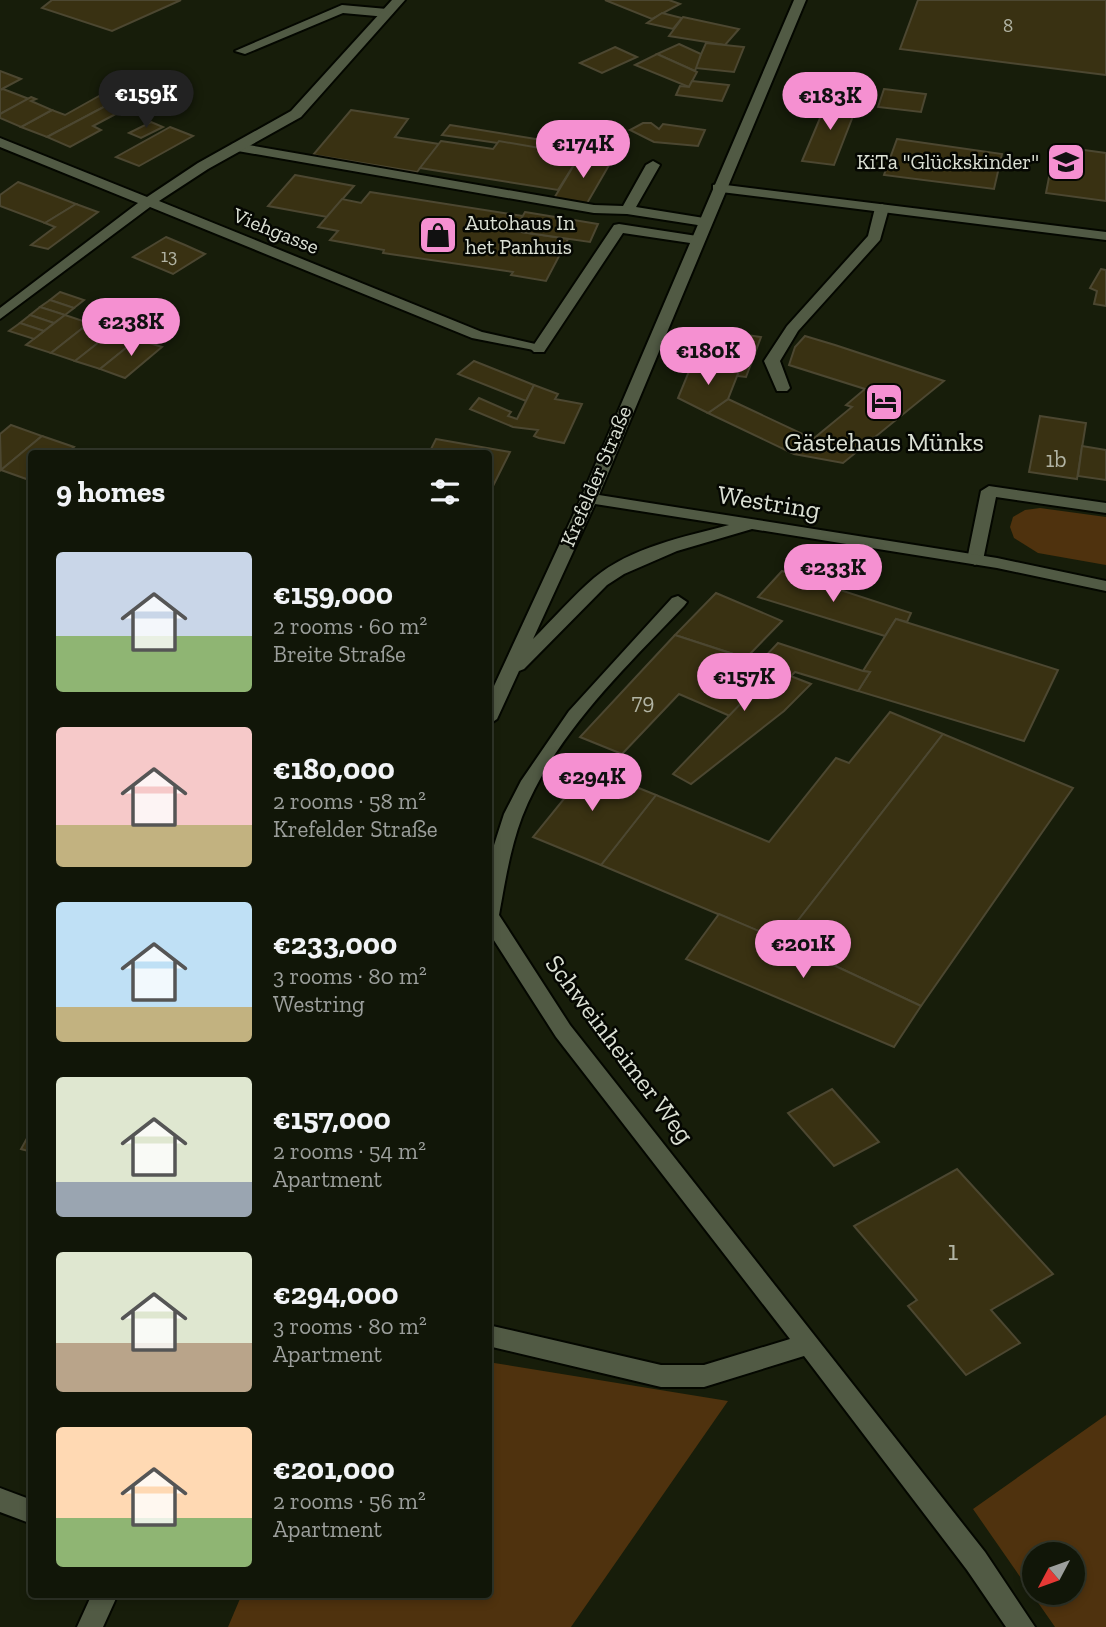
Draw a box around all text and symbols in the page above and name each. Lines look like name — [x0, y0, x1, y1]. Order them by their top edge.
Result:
house number: 8 — [1003, 14, 1013, 37]
pin: €159K — [97, 71, 195, 130]
pin: €183K — [781, 72, 879, 132]
text: €159K — [115, 79, 177, 107]
text: €183K — [798, 81, 862, 109]
pin: €174K — [534, 120, 632, 180]
text: €174K — [552, 129, 614, 157]
school or university icon: KiTa "Glückskinder" — [1045, 141, 1087, 183]
place label: KiTa "Glückskinder" — [856, 149, 1039, 174]
street label: Viehgasse — [229, 202, 323, 259]
place label: Autohaus In het Panhuis — [465, 210, 575, 259]
shop icon: Autohaus In het Panhuis — [417, 214, 459, 256]
house number: 13 — [161, 244, 177, 267]
pin: €238K — [82, 298, 180, 358]
text: €238K — [98, 307, 164, 335]
pin: €180K — [659, 328, 757, 387]
text: €180K — [676, 336, 740, 364]
hotel icon: Gästehaus Münks — [863, 381, 905, 423]
street label: Krefelder Straße — [555, 402, 636, 550]
place label: Gästehaus Münks — [784, 426, 984, 458]
house number: 1b — [1045, 445, 1067, 473]
icon: filters — [426, 473, 464, 511]
text: 9 homes — [56, 474, 165, 510]
street label: Westring — [715, 478, 823, 526]
pin: €233K — [784, 544, 882, 604]
text: €233K — [800, 553, 866, 581]
text: €159,000 — [273, 576, 393, 612]
icon: home — [112, 580, 196, 664]
text: 2 rooms · 60 m² — [273, 612, 427, 640]
text: Breite Straße — [273, 640, 406, 668]
pin: €157K — [695, 654, 793, 713]
text: €157K — [713, 662, 775, 690]
house number: 79 — [631, 687, 655, 715]
text: €180,000 — [273, 751, 395, 787]
pin: €294K — [543, 754, 641, 813]
icon: home — [112, 755, 196, 839]
text: €294K — [559, 762, 625, 790]
text: 2 rooms · 58 m² — [273, 787, 426, 815]
text: Krefelder Straße — [273, 815, 438, 843]
pin: €201K — [754, 920, 852, 980]
text: €233,000 — [273, 926, 397, 962]
text: €201K — [771, 929, 835, 957]
icon: home — [112, 930, 196, 1014]
street label: Schweinheimer Weg — [539, 948, 701, 1150]
text: 3 rooms · 80 m² — [273, 962, 427, 990]
text: Westring — [273, 990, 365, 1018]
text: €157,000 — [273, 1101, 391, 1137]
icon: home — [112, 1105, 196, 1189]
text: 2 rooms · 54 m² — [273, 1137, 426, 1165]
text: Apartment — [273, 1165, 382, 1193]
house number: 1 — [948, 1234, 959, 1267]
text: €294,000 — [273, 1276, 399, 1312]
icon: home — [112, 1280, 196, 1364]
text: 3 rooms · 80 m² — [273, 1312, 427, 1340]
text: Apartment — [273, 1340, 382, 1368]
text: €201,000 — [273, 1451, 395, 1487]
icon: home — [112, 1455, 196, 1539]
text: 2 rooms · 56 m² — [273, 1487, 426, 1515]
text: Apartment — [273, 1515, 382, 1543]
north arrow — [1022, 1542, 1085, 1605]
map controls — [1022, 1542, 1085, 1605]

